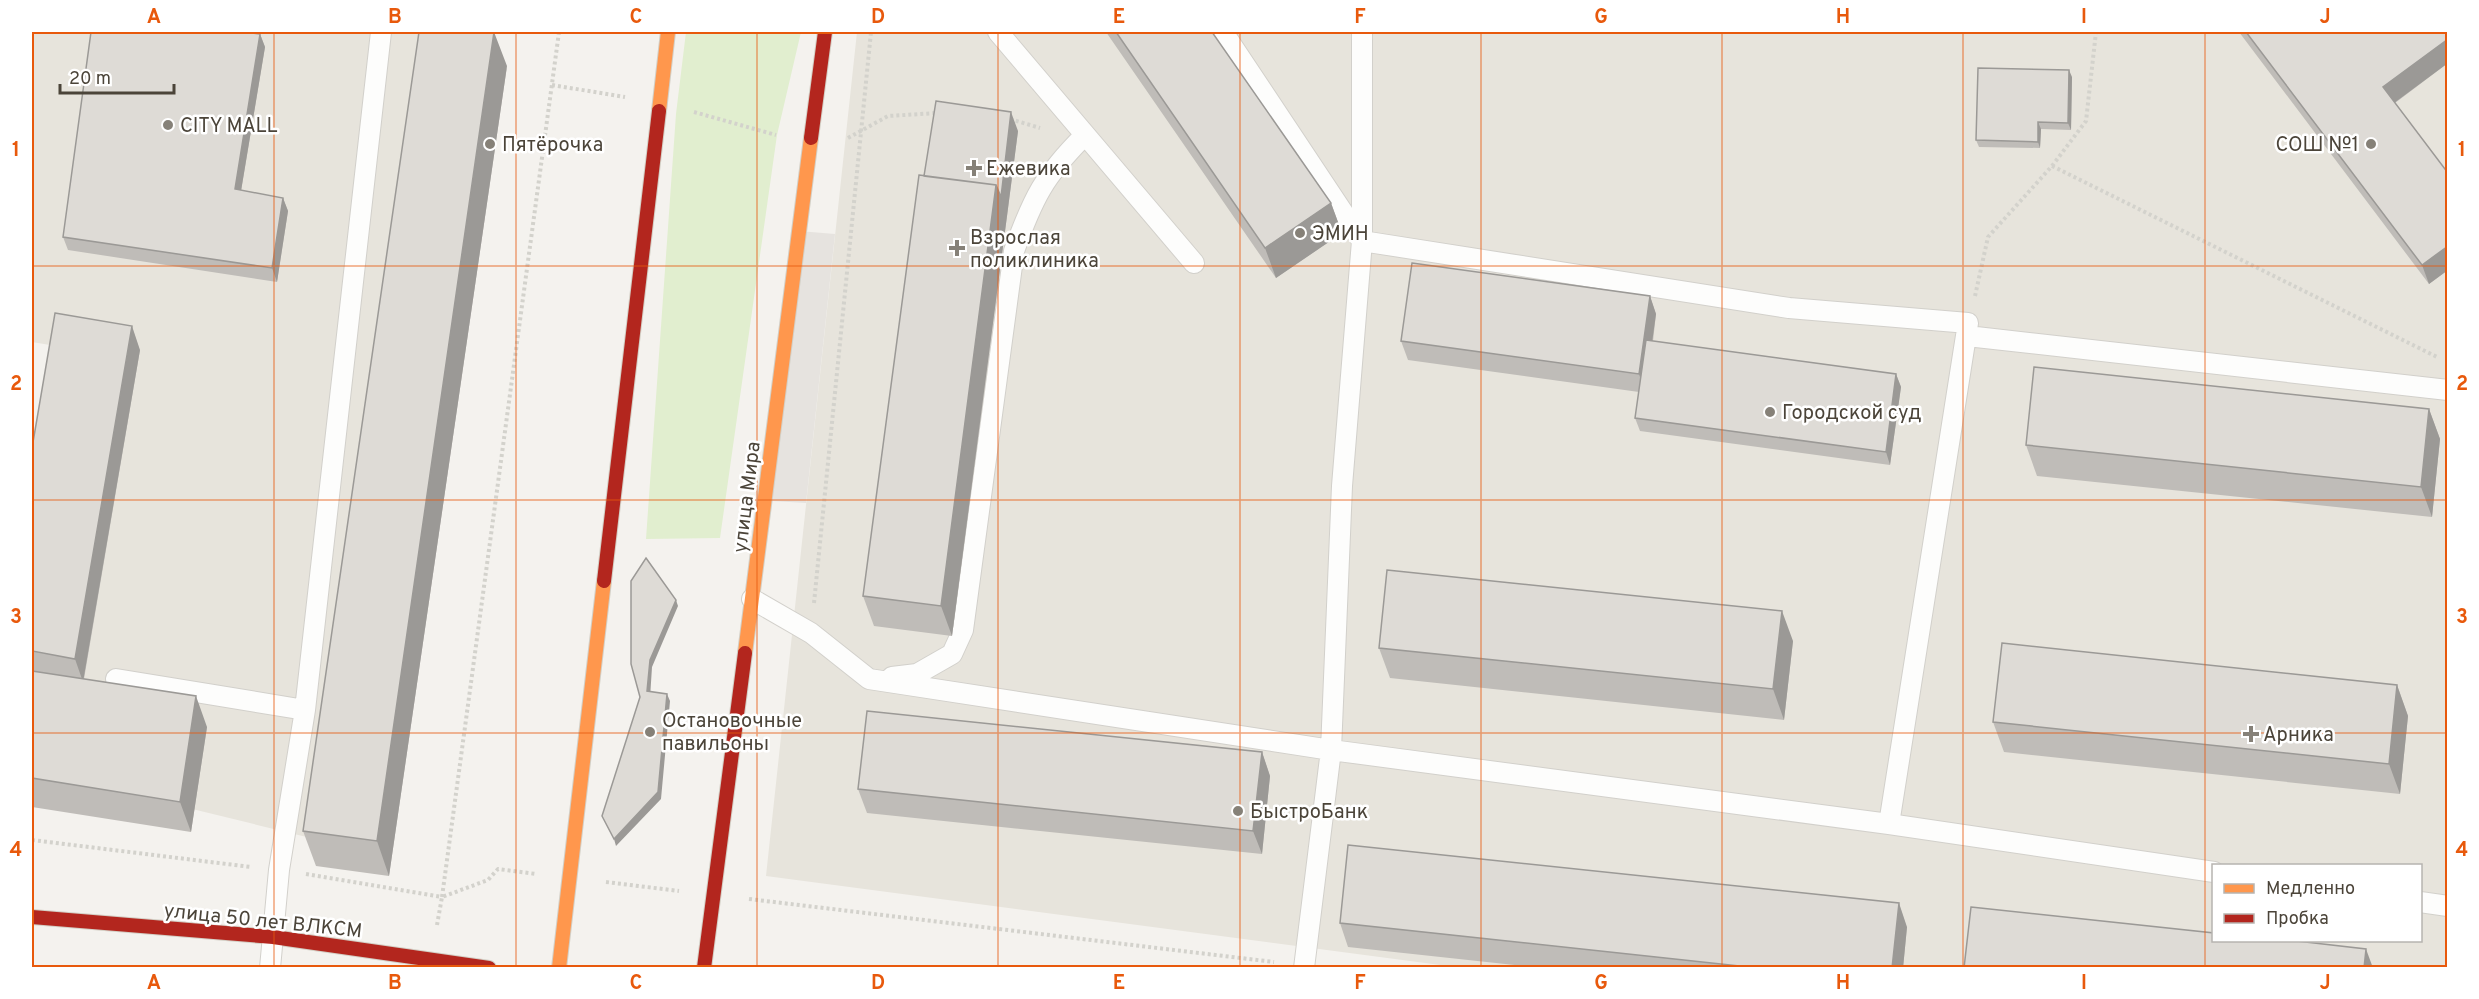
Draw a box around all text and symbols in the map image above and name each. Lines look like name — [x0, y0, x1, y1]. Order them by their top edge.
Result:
text: A — [147, 5, 161, 31]
text: B — [388, 5, 402, 31]
text: C — [630, 5, 642, 31]
text: D — [871, 5, 885, 31]
text: E — [1113, 5, 1125, 31]
text: F — [1354, 5, 1366, 31]
text: G — [1594, 5, 1608, 31]
text: H — [1836, 5, 1850, 31]
text: I — [2081, 5, 2087, 31]
text: J — [2319, 5, 2331, 31]
scale bar — [60, 57, 174, 95]
text: 20 m — [69, 68, 111, 91]
place label: CITY MALL — [180, 114, 278, 140]
marker: CITY MALL — [161, 118, 175, 132]
place label: Пятёрочка — [502, 133, 603, 159]
place label: СОШ №1 — [2275, 133, 2359, 159]
marker: Пятёрочка — [483, 137, 497, 151]
marker: СОШ №1 — [2364, 137, 2378, 151]
text: 1 — [12, 138, 20, 164]
text: 1 — [2458, 138, 2466, 164]
place label: Ежевика — [986, 157, 1071, 183]
marker: Ежевика — [967, 161, 981, 175]
place label: ЭМИН — [1312, 222, 1369, 248]
place label: Взрослая поликлиника — [970, 226, 1099, 275]
marker: ЭМИН — [1293, 226, 1307, 240]
marker: Взрослая поликлиника — [948, 239, 966, 257]
text: 2 — [10, 372, 22, 398]
text: 2 — [2456, 372, 2468, 398]
place label: Городской суд — [1782, 401, 1921, 427]
marker: Городской суд — [1763, 405, 1777, 419]
street label: улица Мира — [728, 440, 768, 554]
text: 3 — [10, 605, 22, 631]
text: 3 — [2456, 605, 2468, 631]
place label: Остановочные павильоны — [662, 709, 802, 758]
place label: Арника — [2263, 723, 2334, 749]
marker: Остановочные павильоны — [643, 725, 657, 739]
marker: Арника — [2244, 727, 2258, 741]
place label: БыстроБанк — [1250, 800, 1368, 826]
marker: БыстроБанк — [1231, 804, 1245, 818]
text: 4 — [10, 838, 22, 864]
text: 4 — [2456, 838, 2468, 864]
legend — [2212, 864, 2422, 942]
text: Медленно — [2266, 878, 2355, 901]
street label: улица 50 лет ВЛКСМ — [162, 899, 363, 945]
text: Пробка — [2266, 908, 2329, 931]
text: A — [147, 971, 161, 997]
text: B — [388, 971, 402, 997]
text: C — [630, 971, 642, 997]
text: D — [871, 971, 885, 997]
text: E — [1113, 971, 1125, 997]
text: F — [1354, 971, 1366, 997]
text: G — [1594, 971, 1608, 997]
text: H — [1836, 971, 1850, 997]
text: I — [2081, 971, 2087, 997]
text: J — [2319, 971, 2331, 997]

